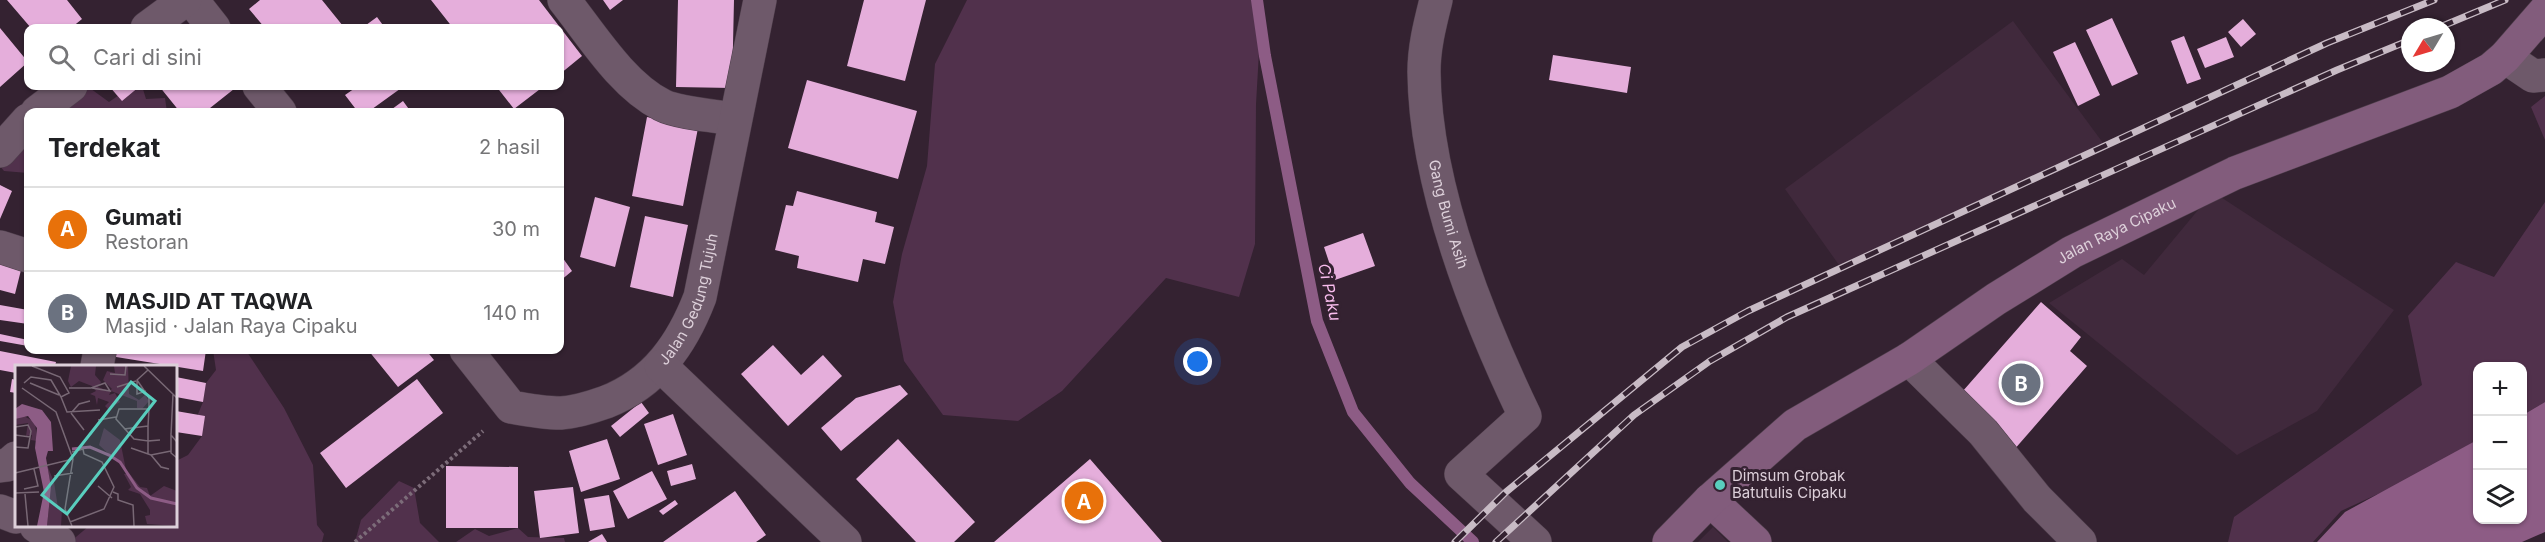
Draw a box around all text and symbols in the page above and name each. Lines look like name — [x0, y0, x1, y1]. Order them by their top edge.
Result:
north arrow — [2401, 18, 2455, 72]
search box — [24, 24, 564, 90]
icon: search — [45, 41, 78, 74]
text: Cari di sini — [93, 44, 202, 70]
text: Terdekat — [48, 132, 160, 163]
text: 2 hasil — [479, 135, 540, 159]
street label: Gang Bumi Asih — [1425, 158, 1473, 271]
street label: Jalan Raya Cipaku — [2053, 193, 2179, 268]
text: Gumati — [105, 204, 182, 230]
text: A — [60, 217, 75, 241]
text: 30 m — [492, 217, 540, 241]
text: Restoran — [105, 230, 189, 254]
street label: Jalan Gedung Tujuh — [654, 232, 722, 369]
water label: Ci Paku — [1314, 261, 1346, 323]
text: MASJID AT TAQWA — [105, 288, 313, 314]
text: B — [61, 301, 74, 325]
text: 140 m — [483, 301, 540, 325]
text: Masjid · Jalan Raya Cipaku — [105, 314, 358, 338]
your location — [1183, 347, 1212, 376]
pin: B — [2002, 360, 2040, 406]
map controls — [2473, 362, 2527, 524]
button: + — [2473, 362, 2527, 416]
inset map — [15, 365, 177, 527]
button: − — [2473, 416, 2527, 470]
place label: Dimsum Grobak Batutulis Cipaku — [1732, 466, 1847, 502]
button: layers — [2473, 470, 2527, 524]
pin: A — [1064, 478, 1104, 524]
marker: Dimsum Grobak Batutulis Cipaku — [1713, 478, 1727, 492]

